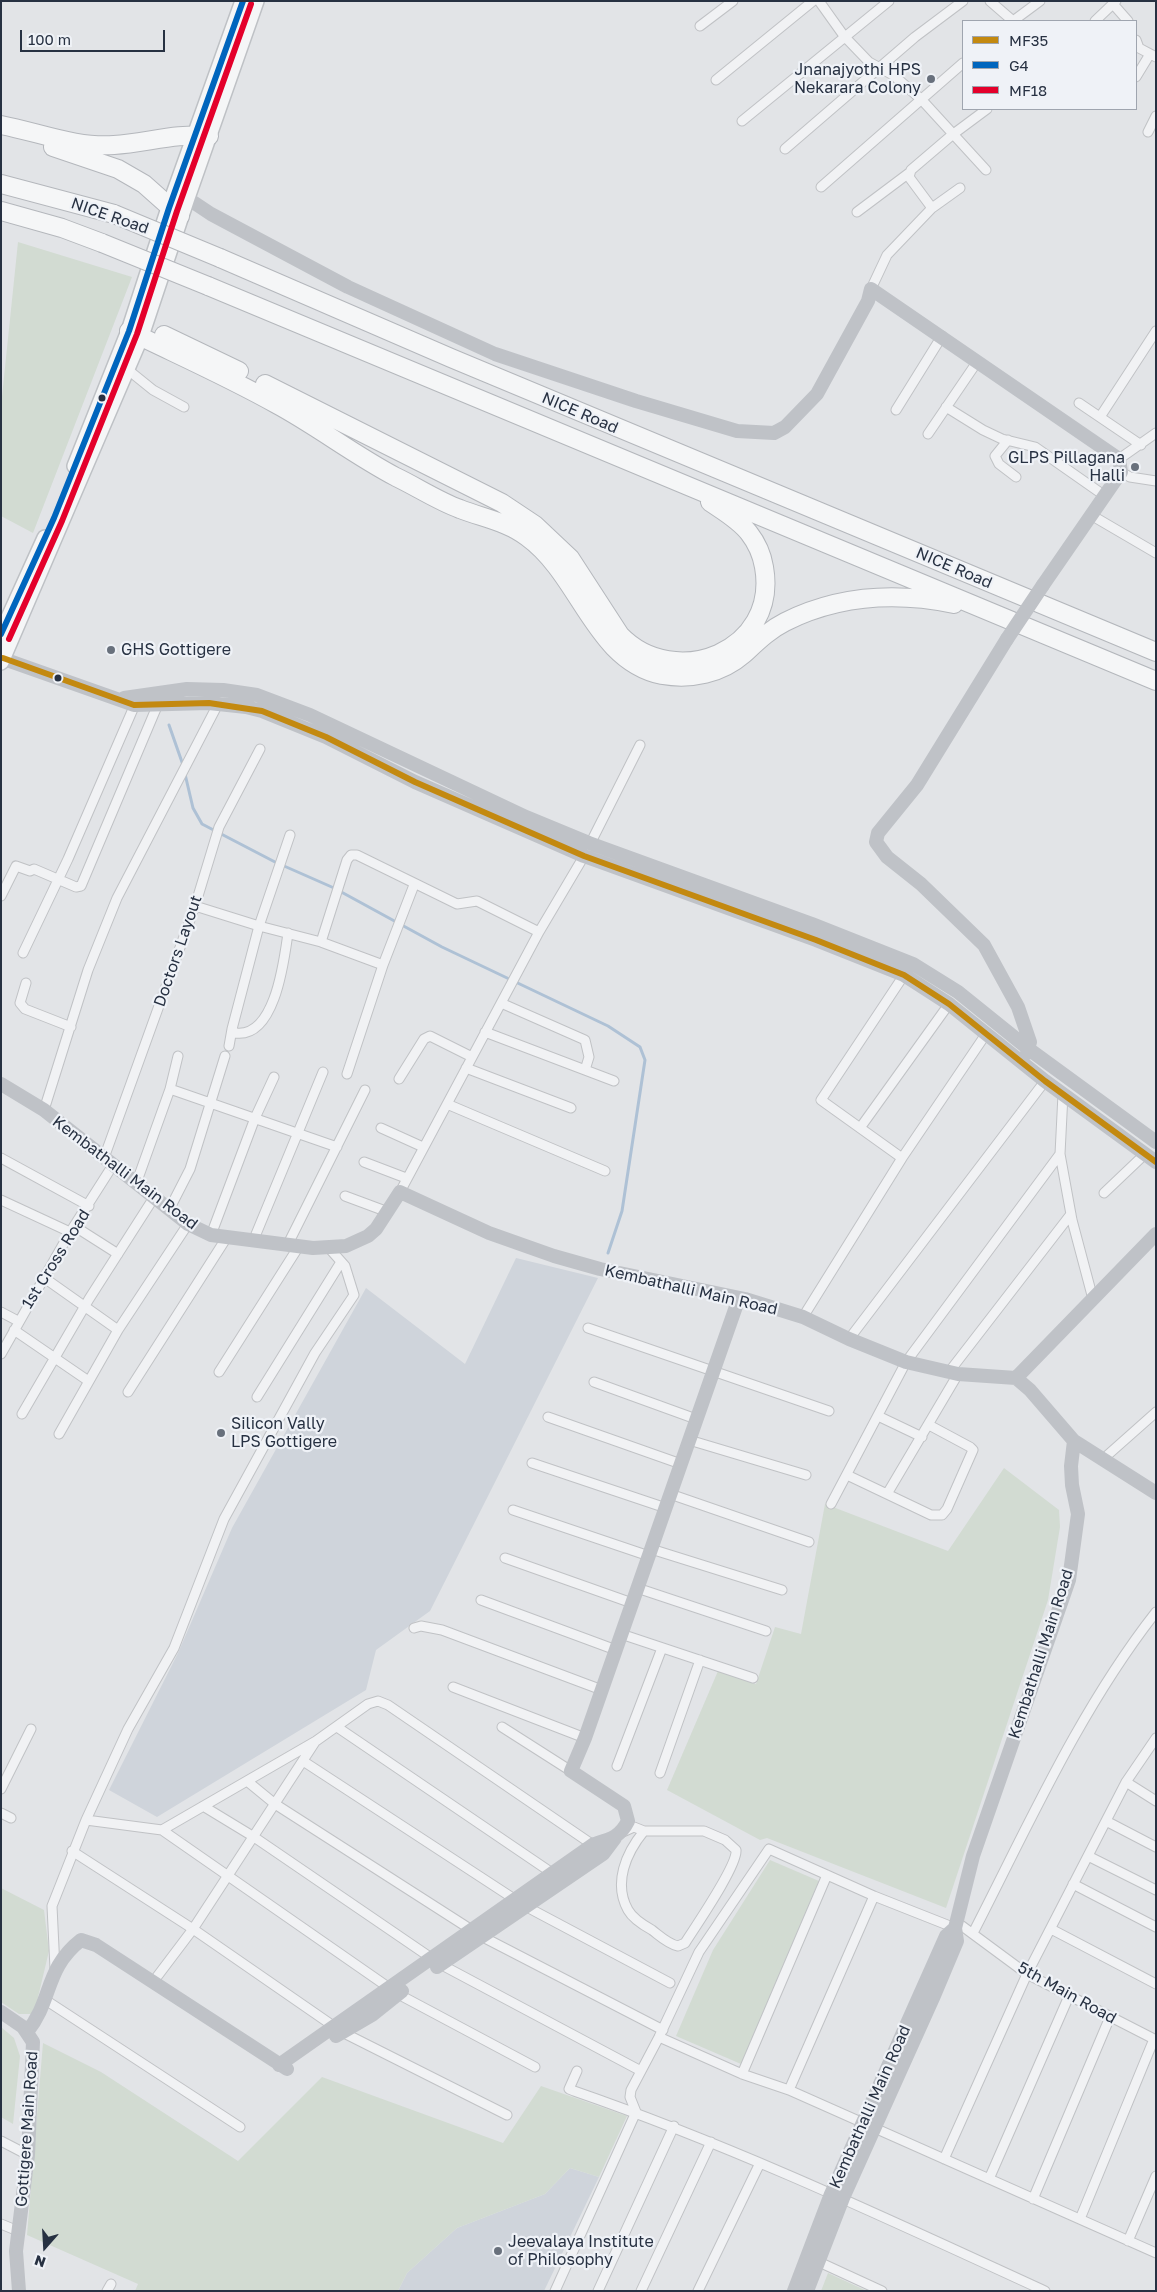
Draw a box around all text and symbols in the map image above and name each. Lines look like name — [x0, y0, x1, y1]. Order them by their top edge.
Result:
scale bar — [22, 20, 168, 52]
legend — [962, 20, 1137, 110]
text: 100 m — [28, 30, 71, 48]
text: MF35 — [1009, 31, 1048, 49]
text: G4 — [1009, 56, 1029, 74]
place label: Jnanajyothi HPS Nekarara Colony — [794, 60, 921, 98]
marker: Jnanajyothi HPS Nekarara Colony — [925, 73, 937, 85]
text: MF18 — [1009, 81, 1047, 99]
street label: NICE Road — [69, 194, 151, 238]
street label: NICE Road — [539, 388, 621, 438]
unlabelled marker — [97, 393, 107, 403]
place label: GLPS Pillagana Halli — [1008, 448, 1125, 486]
marker: GLPS Pillagana Halli — [1129, 461, 1141, 473]
street label: NICE Road — [913, 543, 995, 593]
place label: GHS Gottigere — [121, 640, 231, 660]
marker: GHS Gottigere — [105, 644, 117, 656]
unlabelled marker — [53, 673, 63, 683]
street label: Doctors Layout — [150, 893, 206, 1009]
street label: Kembathalli Main Road — [49, 1112, 201, 1234]
street label: 1st Cross Road — [18, 1206, 94, 1312]
street label: Kembathalli Main Road — [603, 1261, 779, 1319]
place label: Silicon Vally LPS Gottigere — [231, 1414, 337, 1452]
marker: Silicon Vally LPS Gottigere — [215, 1427, 227, 1439]
street label: Kembathalli Main Road — [1005, 1567, 1077, 1741]
street label: 5th Main Road — [1014, 1958, 1120, 2028]
street label: Kembathalli Main Road — [825, 2022, 915, 2192]
street label: Gottigere Main Road — [12, 2050, 42, 2208]
north arrow — [20, 2222, 70, 2272]
place label: Jeevalaya Institute of Philosophy — [508, 2232, 654, 2270]
marker: Jeevalaya Institute of Philosophy — [492, 2245, 504, 2257]
text: N — [32, 2252, 48, 2271]

